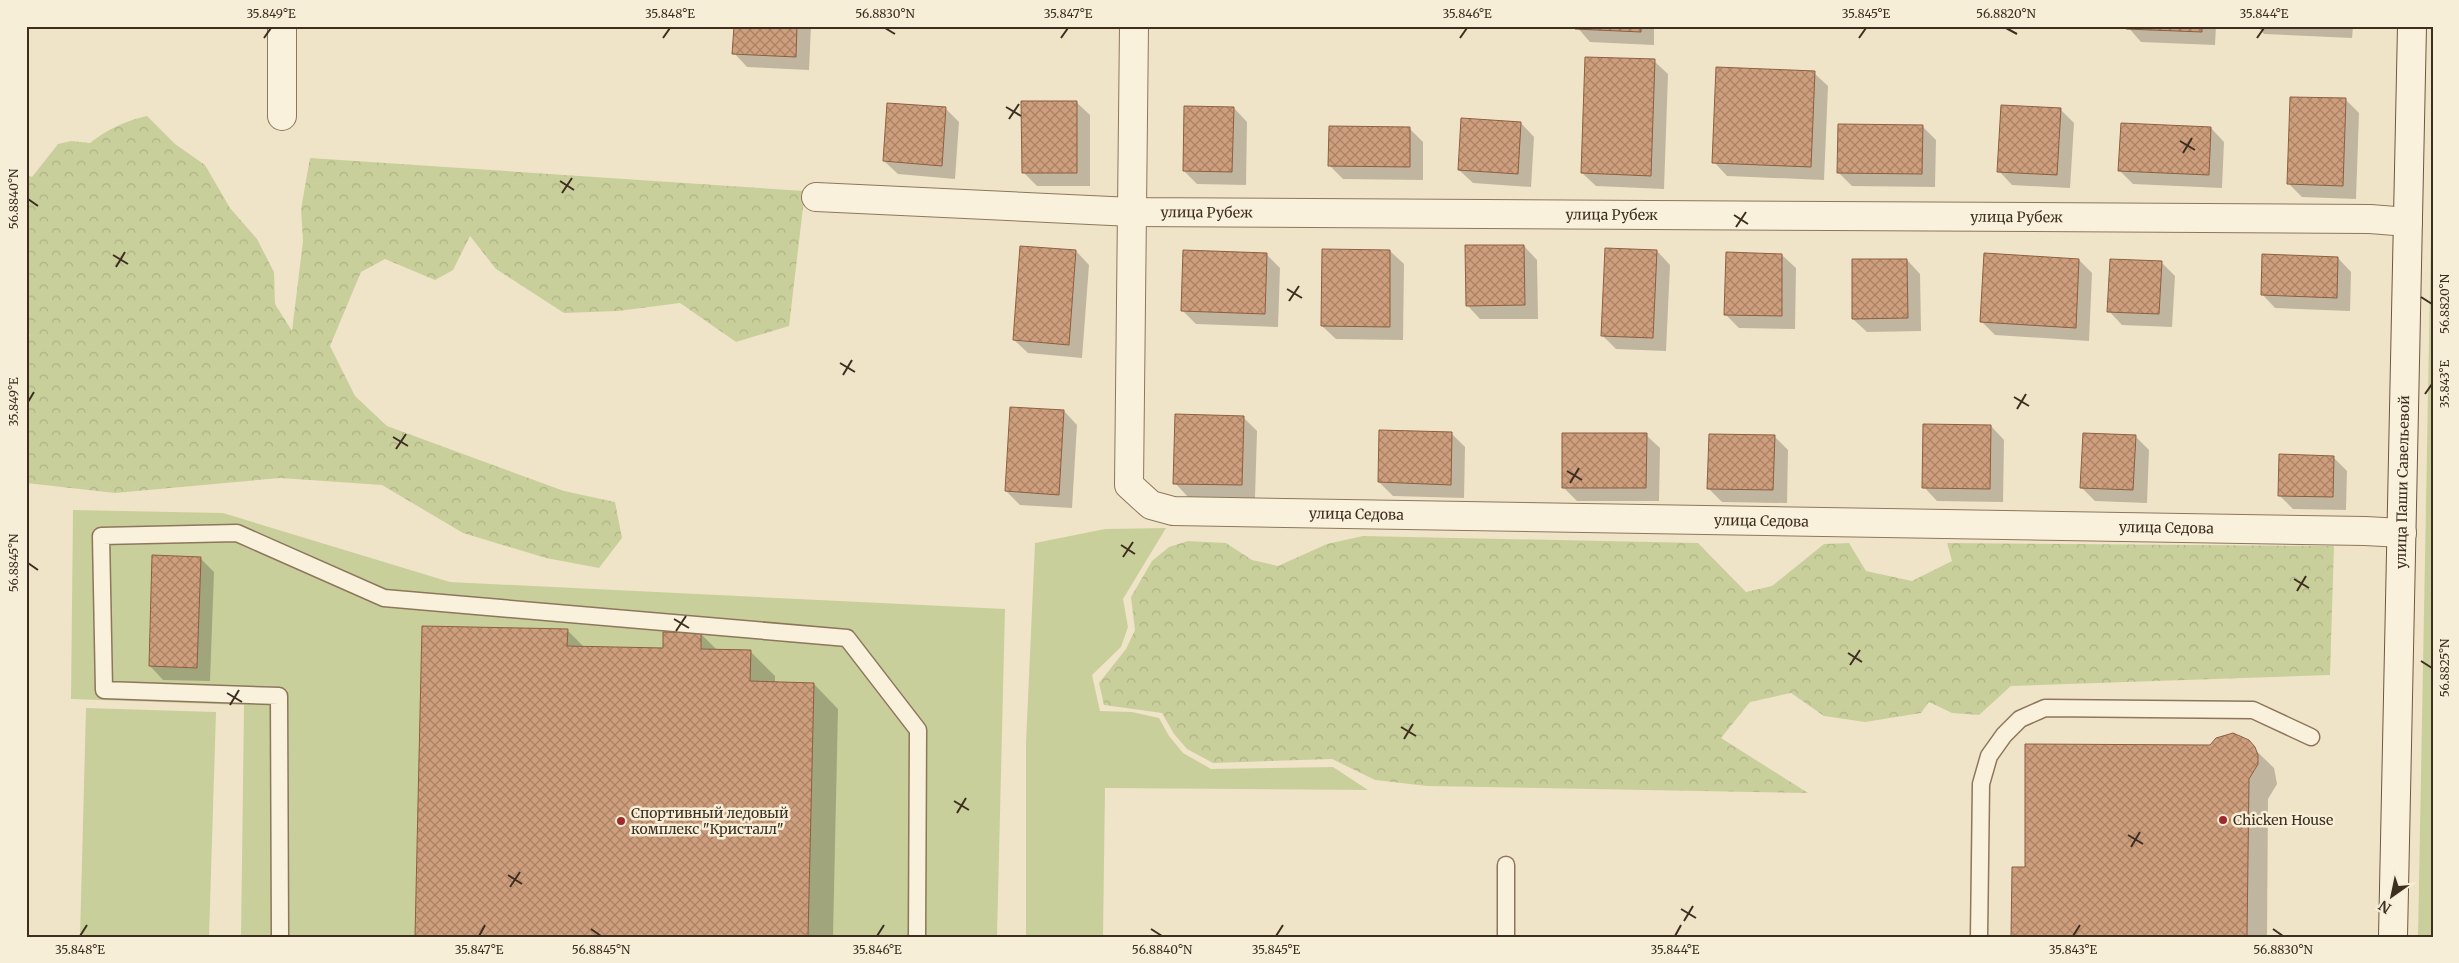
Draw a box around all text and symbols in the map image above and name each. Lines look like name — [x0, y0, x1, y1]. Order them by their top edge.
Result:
text: 35.849°E — [246, 6, 296, 21]
text: 35.848°E — [645, 6, 695, 21]
text: 56.8830°N — [855, 6, 915, 21]
text: 35.847°E — [1044, 6, 1093, 21]
text: 35.846°E — [1442, 6, 1492, 21]
text: 35.845°E — [1842, 6, 1891, 21]
text: 56.8820°N — [1976, 6, 2037, 21]
text: 35.844°E — [2240, 6, 2289, 21]
text: 56.8840°N — [6, 168, 21, 229]
street label: улица Рубеж — [1160, 203, 1253, 222]
street label: улица Рубеж — [1565, 205, 1658, 224]
street label: улица Рубеж — [1970, 208, 2063, 226]
text: 56.8820°N — [2437, 273, 2452, 334]
text: 35.843°E — [2437, 359, 2452, 408]
text: 35.849°E — [6, 377, 21, 427]
street label: улица Паши Савельевой — [2392, 395, 2413, 569]
street label: улица Седова — [1309, 504, 1405, 524]
street label: улица Седова — [1714, 511, 1810, 531]
street label: улица Седова — [2119, 518, 2214, 537]
text: 56.8845°N — [6, 533, 21, 592]
text: 56.8825°N — [2437, 638, 2452, 697]
place label: Спортивный ледовый комплекс "Кристалл" — [631, 804, 789, 838]
place label: Chicken House — [2233, 811, 2333, 829]
marker: Chicken House — [2217, 814, 2229, 826]
marker: Спортивный ледовый комплекс "Кристалл" — [615, 815, 627, 827]
north arrow — [2366, 870, 2416, 920]
text: N — [2375, 896, 2394, 917]
text: 35.848°E — [55, 942, 105, 957]
text: 35.847°E — [455, 942, 504, 957]
text: 56.8845°N — [572, 942, 631, 957]
text: 35.846°E — [852, 942, 902, 957]
text: 56.8840°N — [1132, 942, 1193, 957]
text: 35.845°E — [1252, 942, 1301, 957]
text: 35.844°E — [1651, 942, 1700, 957]
text: 35.843°E — [2049, 942, 2098, 957]
text: 56.8830°N — [2253, 942, 2313, 957]

